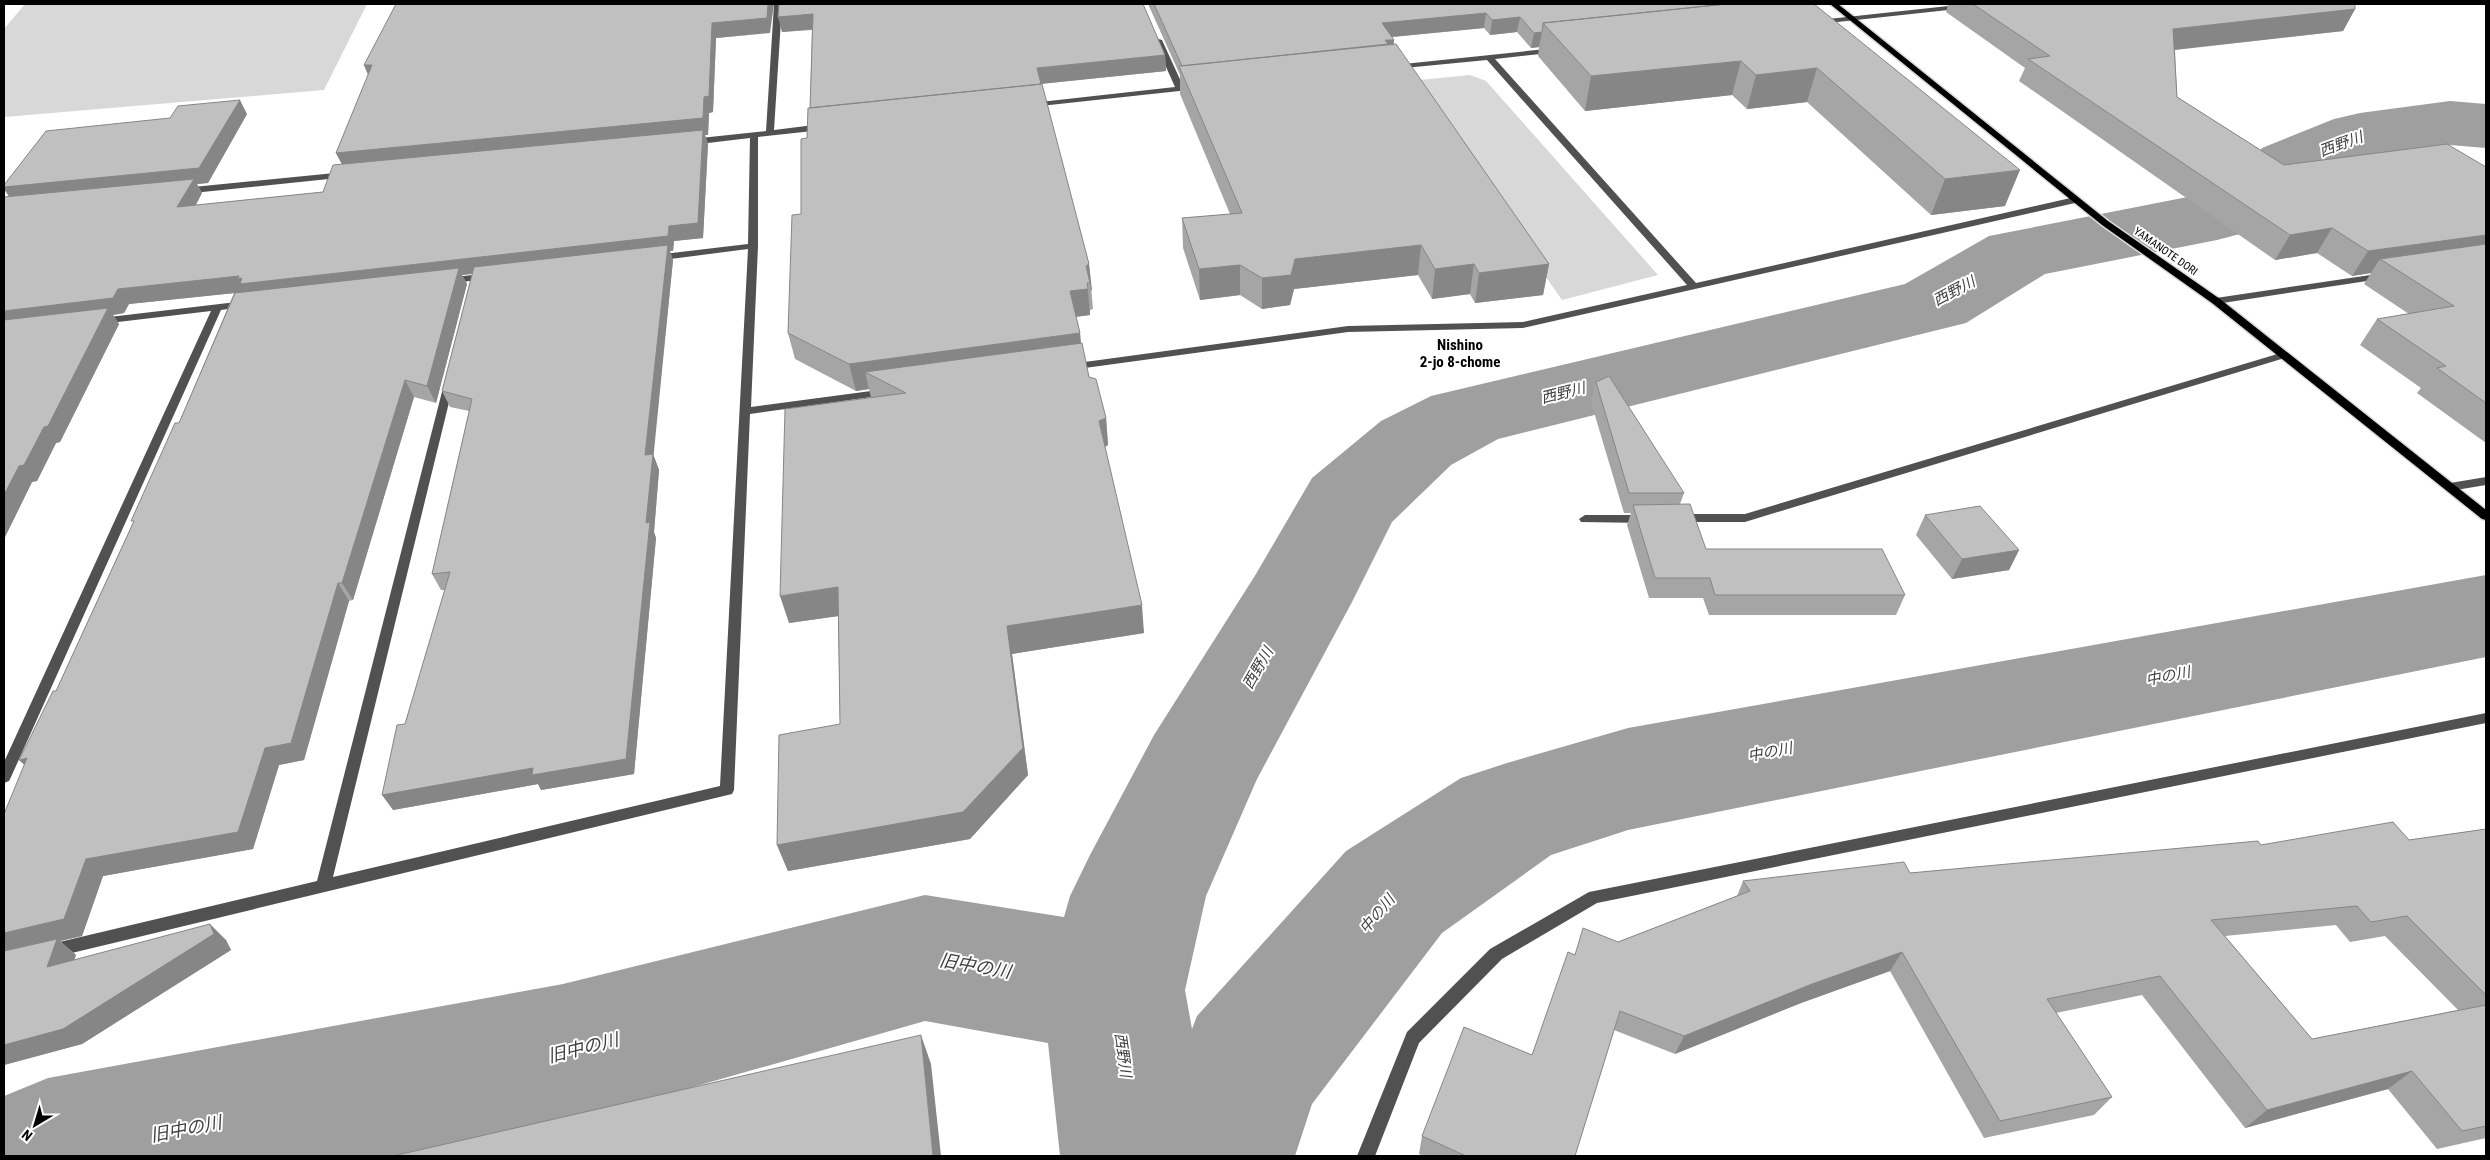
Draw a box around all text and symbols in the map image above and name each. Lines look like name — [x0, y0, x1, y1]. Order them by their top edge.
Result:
water label: 西野川 — [2317, 127, 2367, 160]
street label: YAMANOTE DORI — [2131, 225, 2200, 278]
water label: 西野川 — [1930, 272, 1980, 310]
district label: Nishino 2-jo 8-chome — [1420, 336, 1500, 371]
water label: 西野川 — [1539, 378, 1589, 407]
water label: 西野川 — [1239, 642, 1278, 692]
water label: 中の川 — [2144, 662, 2194, 689]
water label: 中の川 — [1746, 738, 1796, 765]
water label: 中の川 — [1356, 889, 1400, 937]
water label: 旧中の川 — [938, 949, 1014, 982]
water label: 旧中の川 — [545, 1028, 622, 1066]
water label: 西野川 — [1111, 1031, 1135, 1081]
north arrow — [10, 1100, 60, 1150]
water label: 旧中の川 — [149, 1111, 225, 1146]
text: N — [19, 1126, 35, 1144]

